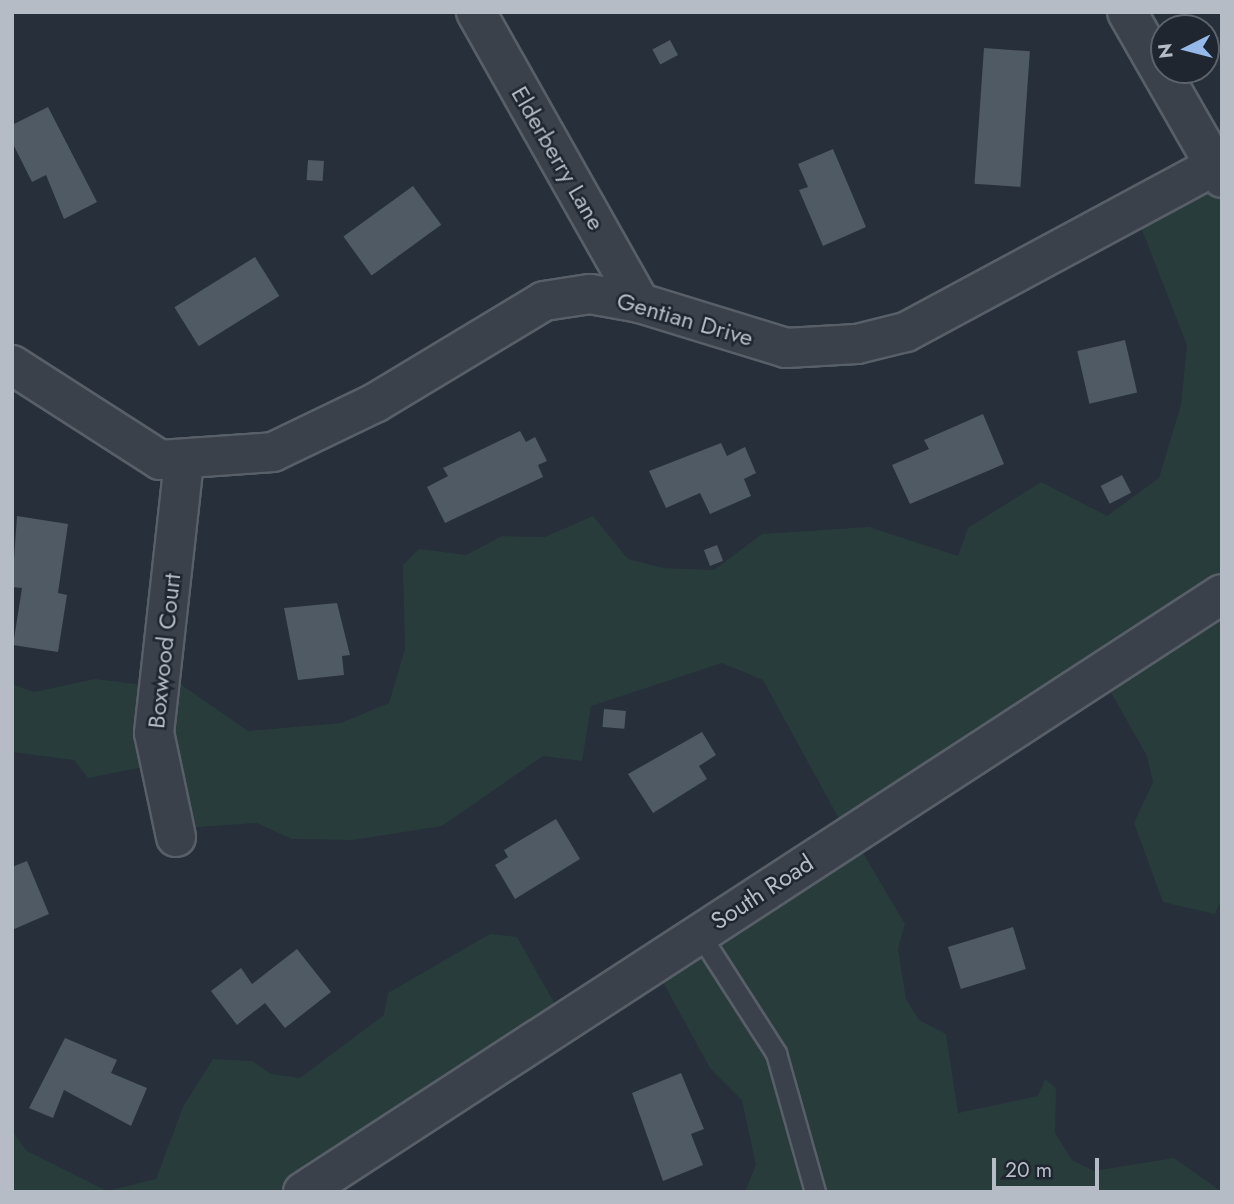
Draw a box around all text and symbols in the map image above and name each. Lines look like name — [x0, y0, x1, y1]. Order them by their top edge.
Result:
north arrow — [1150, 14, 1220, 84]
text: N — [1151, 42, 1180, 60]
street label: Elderberry Lane — [505, 81, 611, 235]
street label: Gentian Drive — [614, 286, 756, 352]
street label: Boxwood Court — [142, 572, 186, 730]
street label: South Road — [705, 848, 819, 936]
scale bar — [996, 1144, 1103, 1188]
text: 20 m — [1005, 1155, 1052, 1185]

